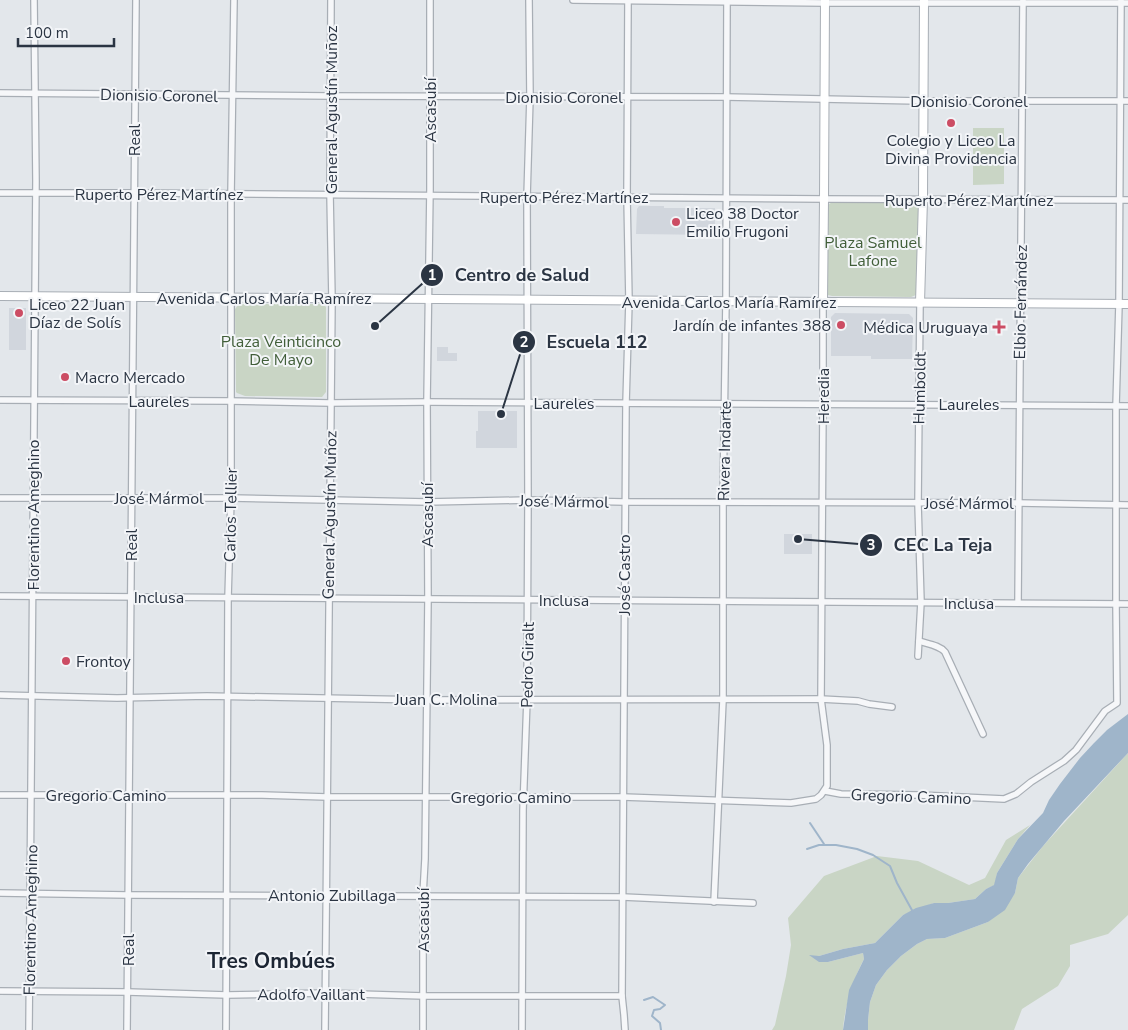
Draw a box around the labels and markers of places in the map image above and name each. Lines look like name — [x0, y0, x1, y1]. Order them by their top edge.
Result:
marker: Colegio y Liceo La Divina Providencia — [945, 117, 957, 129]
place label: Colegio y Liceo La Divina Providencia — [885, 130, 1017, 170]
place label: Liceo 38 Doctor Emilio Frugoni — [686, 203, 799, 243]
marker: Liceo 38 Doctor Emilio Frugoni — [670, 216, 682, 228]
callout: Centro de Salud — [419, 258, 599, 291]
place label: Liceo 22 Juan Díaz de Solís — [29, 294, 125, 334]
marker: Liceo 22 Juan Díaz de Solís — [13, 307, 25, 319]
place label: Jardín de infantes 388 — [672, 315, 831, 337]
place label: Médica Uruguaya — [863, 317, 988, 339]
marker: Jardín de infantes 388 — [835, 319, 847, 331]
marker: Médica Uruguaya — [992, 320, 1006, 334]
callout: Escuela 112 — [511, 325, 657, 358]
place label: Macro Mercado — [75, 367, 185, 389]
marker: Macro Mercado — [59, 371, 71, 383]
callout: CEC La Teja — [858, 529, 1002, 562]
place label: Frontoy — [76, 651, 132, 673]
marker: Frontoy — [60, 655, 72, 667]

